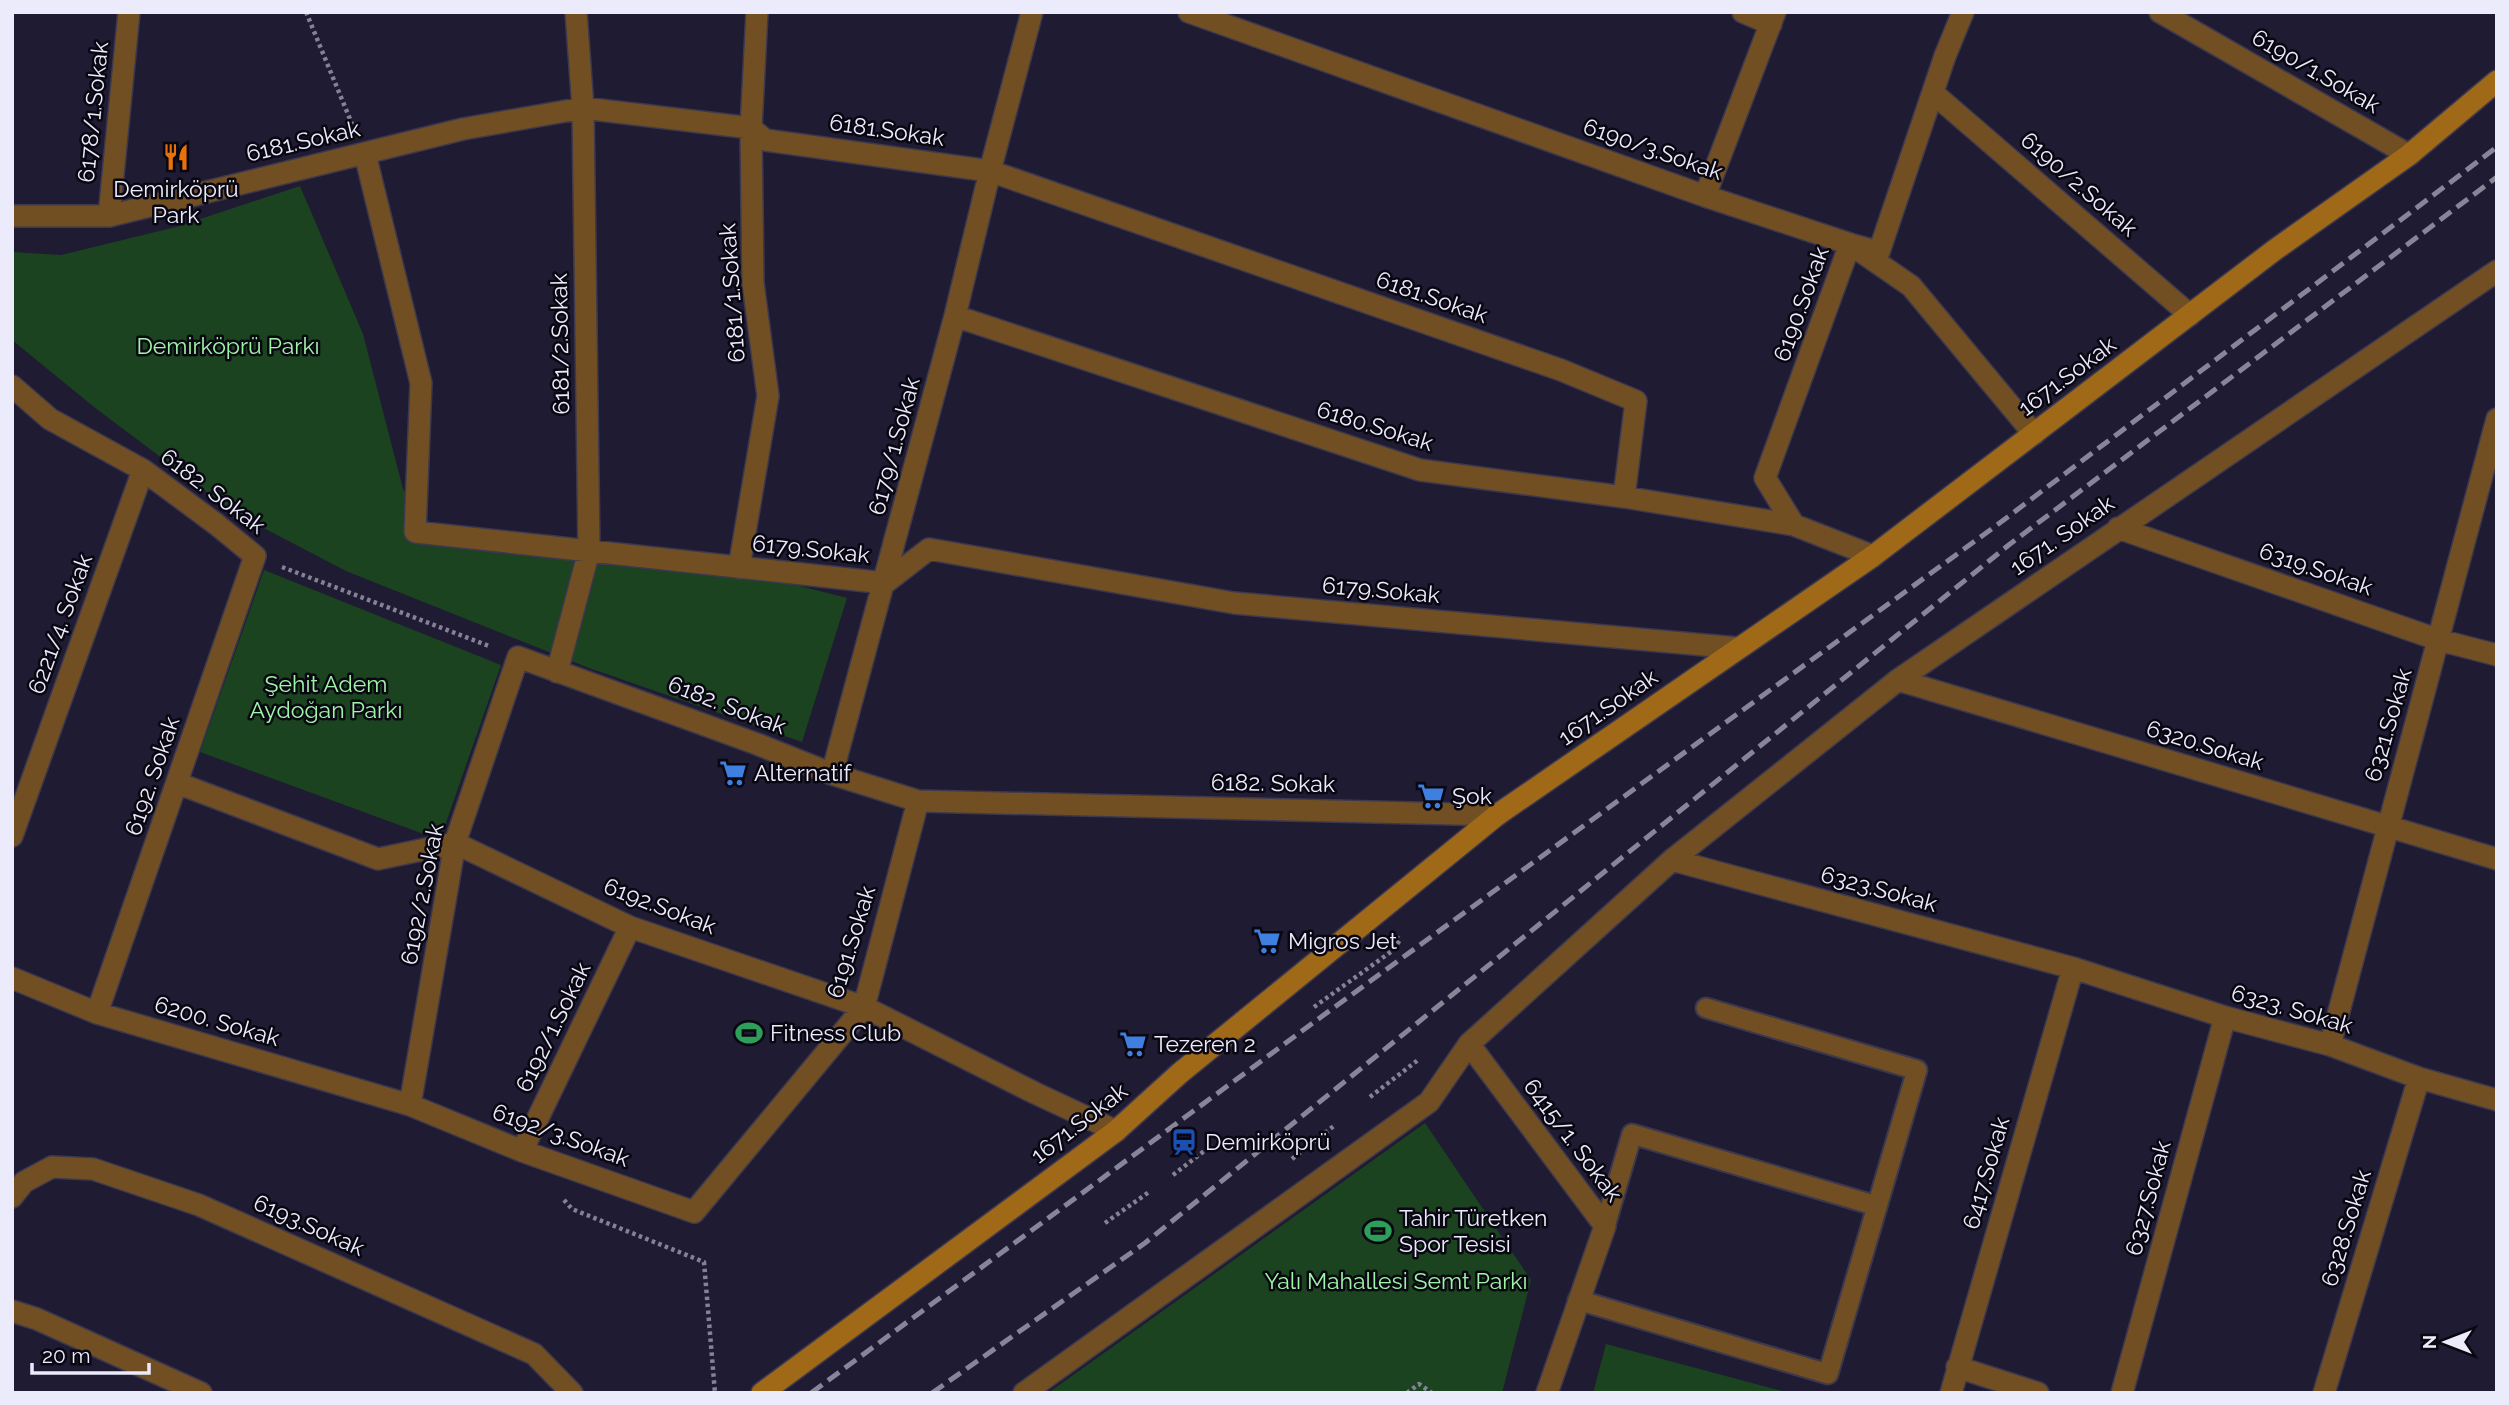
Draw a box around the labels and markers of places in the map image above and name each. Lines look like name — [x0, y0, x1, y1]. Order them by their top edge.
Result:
restaurant icon: Demirköprü Park — [161, 142, 191, 172]
place label: Demirköprü Park — [113, 175, 239, 228]
supermarket icon: Alternatif — [718, 758, 748, 788]
place label: Alternatif — [754, 759, 852, 786]
supermarket icon: Şok — [1416, 781, 1446, 811]
place label: Şok — [1452, 782, 1492, 809]
supermarket icon: Migros Jet — [1252, 926, 1282, 956]
place label: Migros Jet — [1288, 927, 1397, 954]
sports icon: Fitness Club — [734, 1018, 764, 1048]
place label: Fitness Club — [770, 1019, 901, 1046]
supermarket icon: Tezeren 2 — [1118, 1029, 1148, 1059]
place label: Tezeren 2 — [1154, 1030, 1256, 1057]
station icon: Demirköprü — [1169, 1127, 1199, 1157]
place label: Demirköprü — [1205, 1128, 1330, 1155]
place label: Tahir Türetken Spor Tesisi — [1399, 1204, 1547, 1257]
sports icon: Tahir Türetken Spor Tesisi — [1363, 1216, 1393, 1246]

